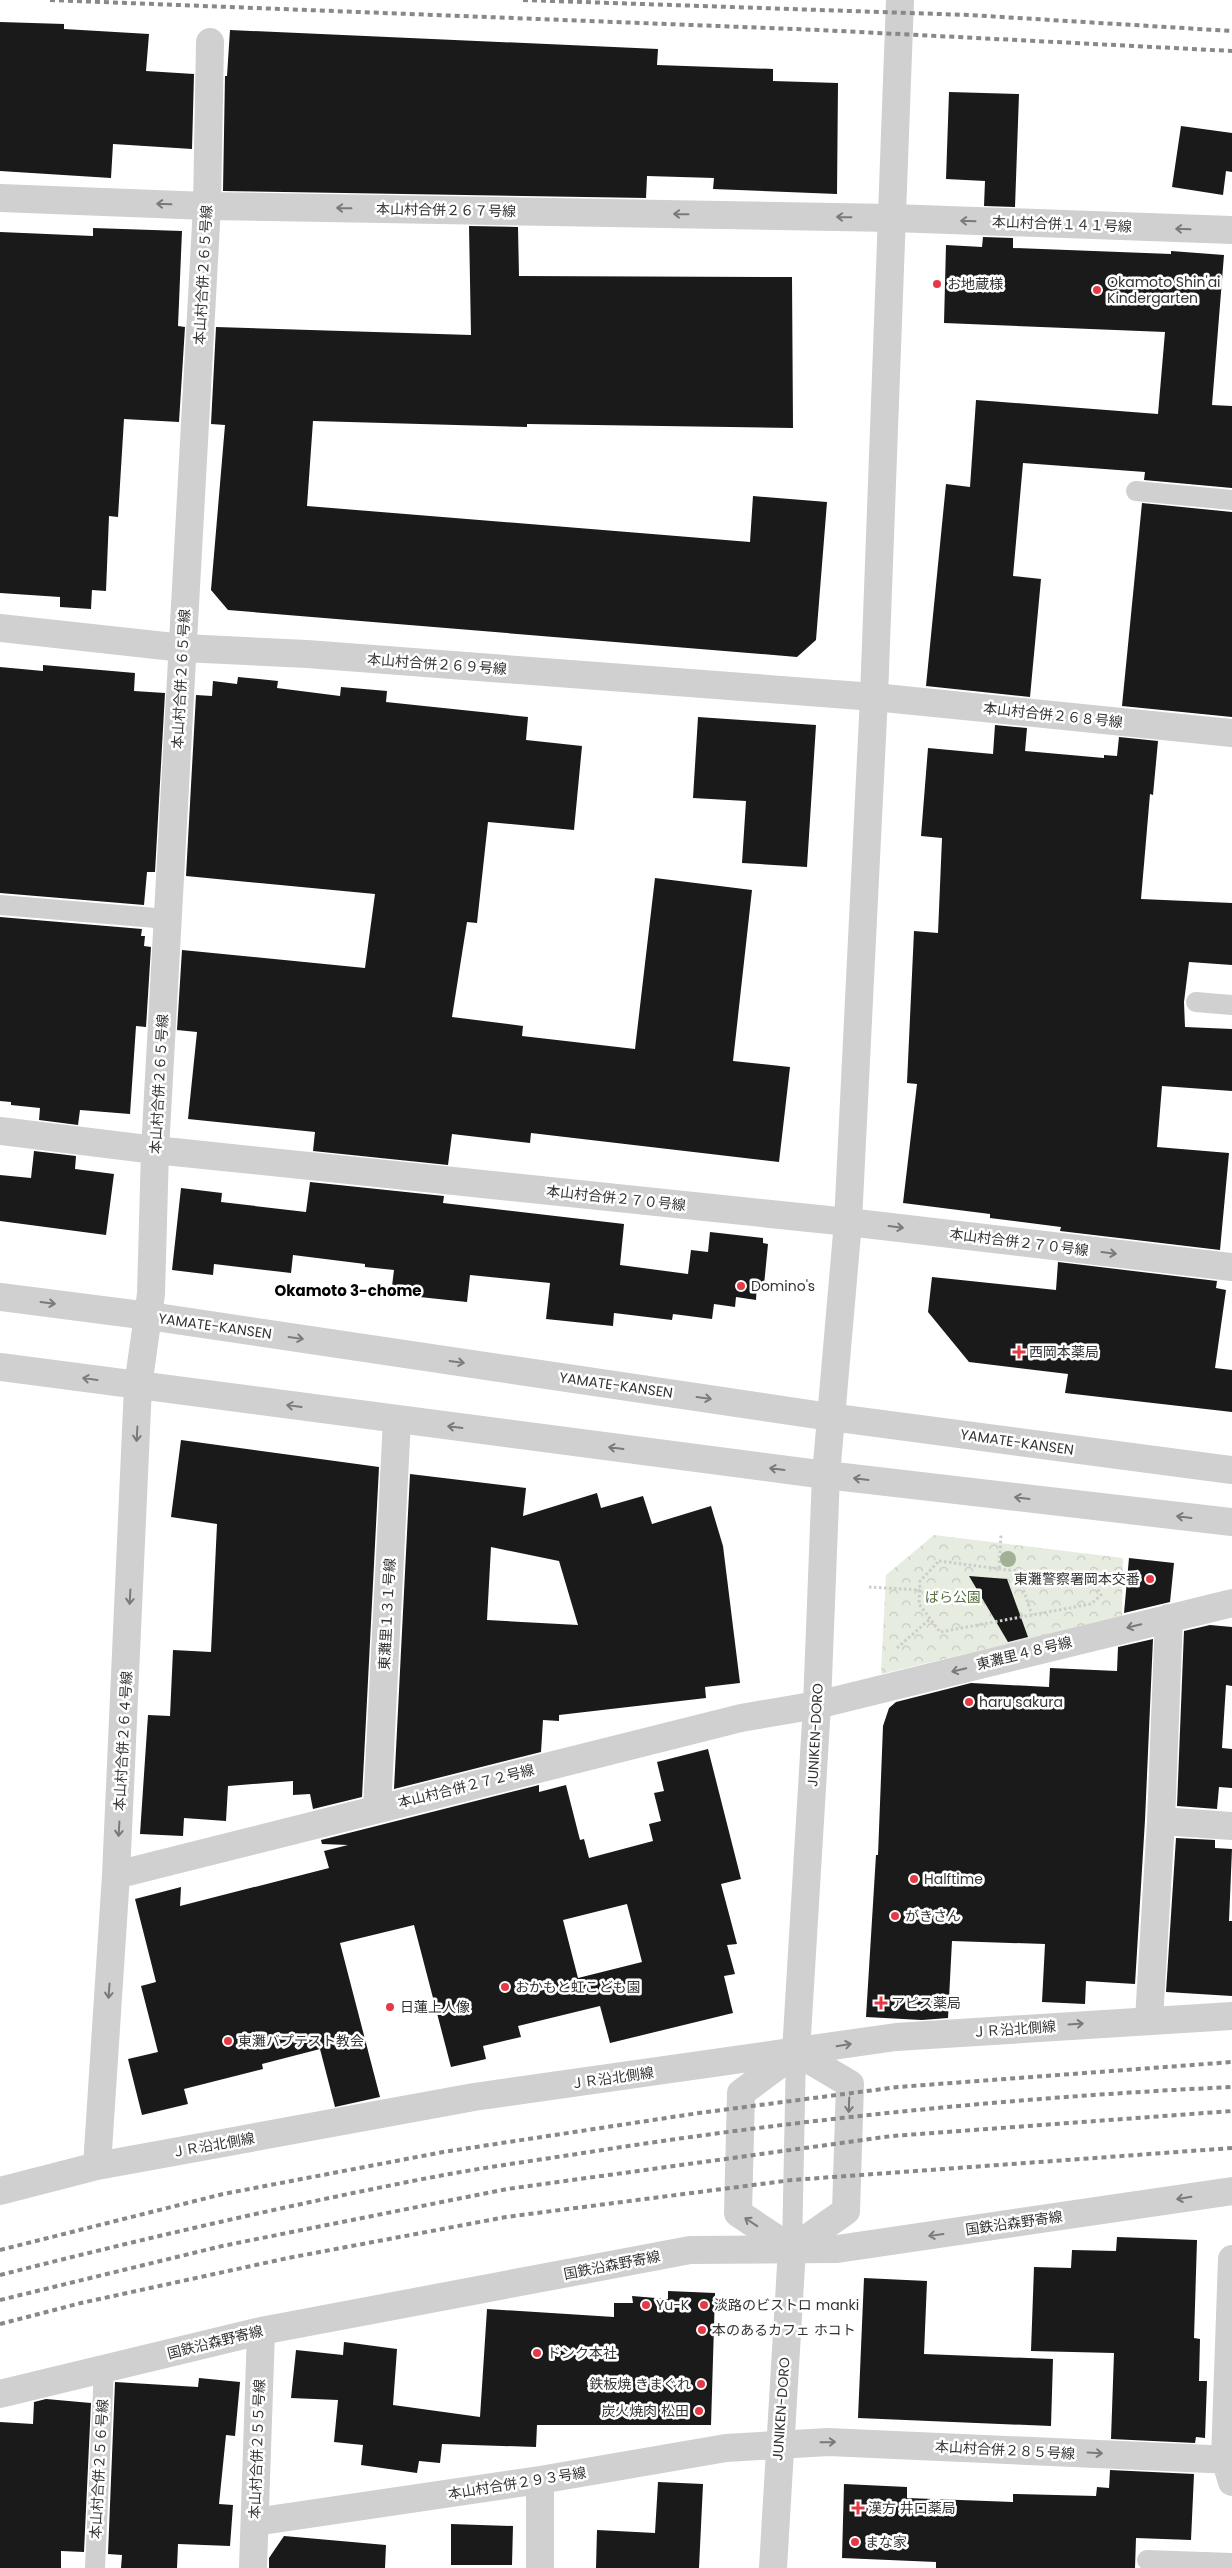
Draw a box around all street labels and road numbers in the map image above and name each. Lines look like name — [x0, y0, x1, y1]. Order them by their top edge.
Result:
street label: 本山村合併２６７号線 — [376, 199, 516, 221]
street label: 本山村合併２６５号線 — [189, 205, 217, 345]
street label: 本山村合併１４１号線 — [992, 212, 1132, 236]
street label: 本山村合併２６５号線 — [167, 609, 195, 749]
street label: 本山村合併２６９号線 — [366, 649, 508, 679]
street label: 本山村合併２６８号線 — [982, 698, 1124, 732]
street label: 本山村合併２６５号線 — [145, 1014, 173, 1154]
street label: 本山村合併２７０号線 — [545, 1181, 687, 1215]
street label: 本山村合併２７０号線 — [948, 1224, 1090, 1260]
street label: YAMATE-KANSEN — [157, 1308, 273, 1344]
street label: YAMATE-KANSEN — [558, 1367, 674, 1403]
street label: YAMATE-KANSEN — [959, 1424, 1075, 1460]
street label: 東灘里１３１号線 — [374, 1558, 400, 1670]
street label: 東灘里４８号線 — [974, 1631, 1074, 1675]
street label: 本山村合併２６４号線 — [109, 1671, 137, 1811]
street label: JUNIKEN-DORO — [802, 1683, 828, 1787]
street label: 本山村合併２７２号線 — [396, 1759, 536, 1813]
street label: ＪＲ沿北側線 — [971, 2016, 1057, 2042]
street label: ＪＲ沿北側線 — [569, 2062, 655, 2094]
street label: ＪＲ沿北側線 — [170, 2128, 256, 2162]
street label: 国鉄沿森野寄線 — [964, 2206, 1064, 2240]
street label: 国鉄沿森野寄線 — [562, 2246, 662, 2284]
street label: 国鉄沿森野寄線 — [165, 2320, 265, 2364]
street label: JUNIKEN-DORO — [767, 2357, 795, 2461]
street label: 本山村合併２５５号線 — [245, 2379, 269, 2519]
street label: 本山村合併２５６号線 — [85, 2399, 113, 2539]
street label: 本山村合併２８５号線 — [935, 2436, 1075, 2464]
street label: 本山村合併２９３号線 — [446, 2462, 588, 2504]

